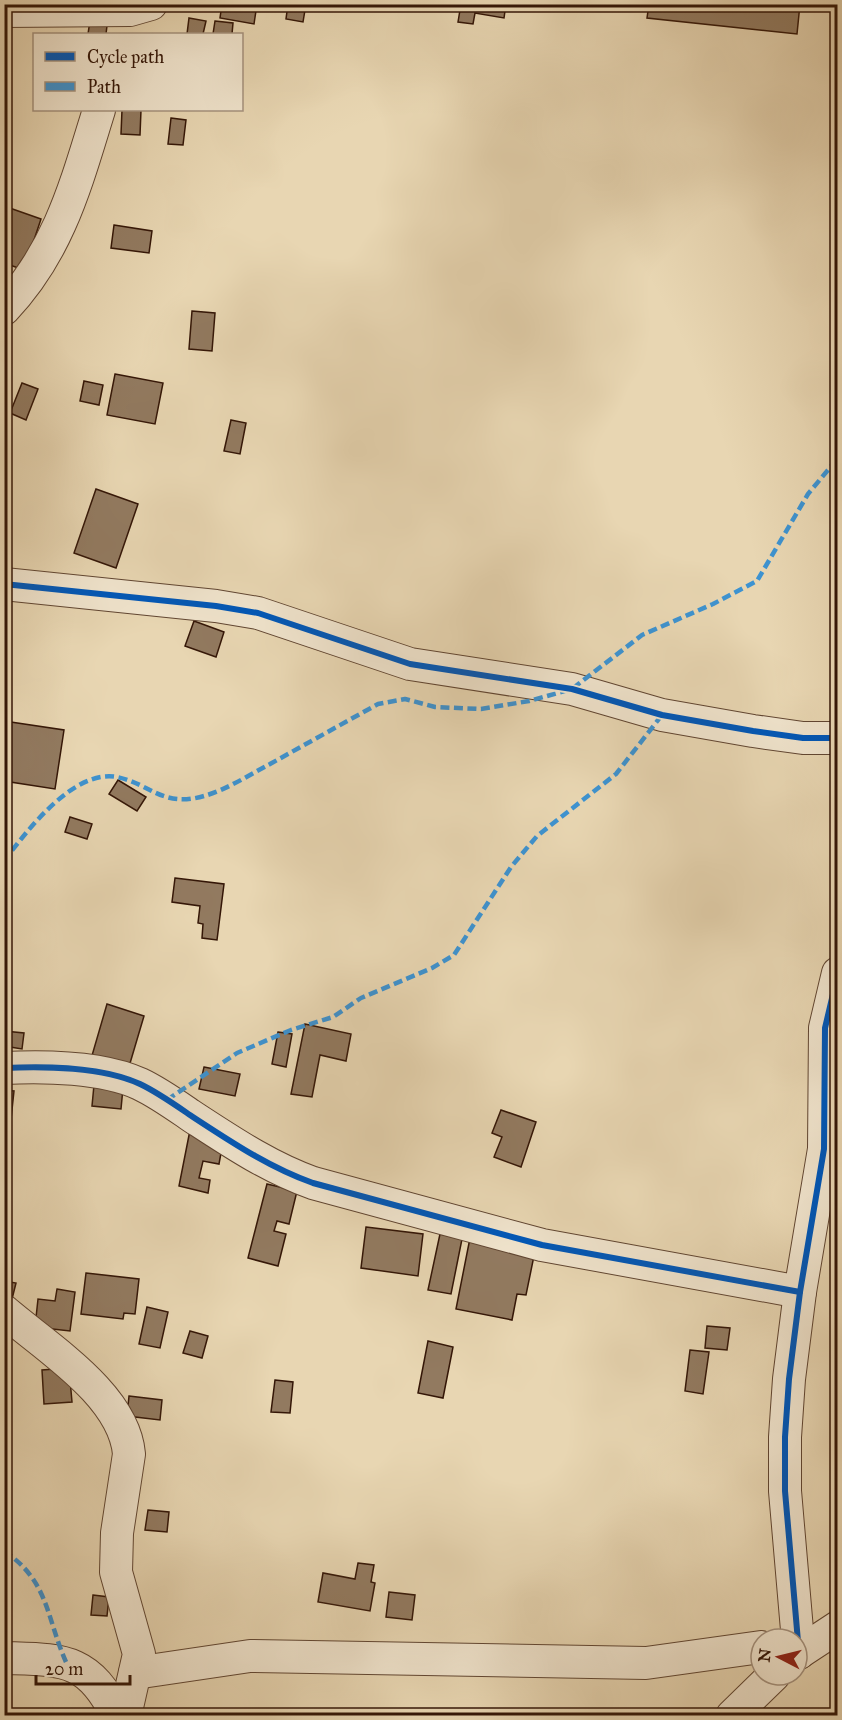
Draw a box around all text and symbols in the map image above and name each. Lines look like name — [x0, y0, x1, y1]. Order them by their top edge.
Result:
legend — [33, 33, 243, 111]
text: Cycle path — [87, 46, 164, 68]
text: Path — [87, 76, 121, 98]
north arrow — [749, 1627, 809, 1687]
text: N — [754, 1647, 775, 1663]
scale bar — [36, 1648, 130, 1686]
text: 20 m — [45, 1658, 83, 1680]

